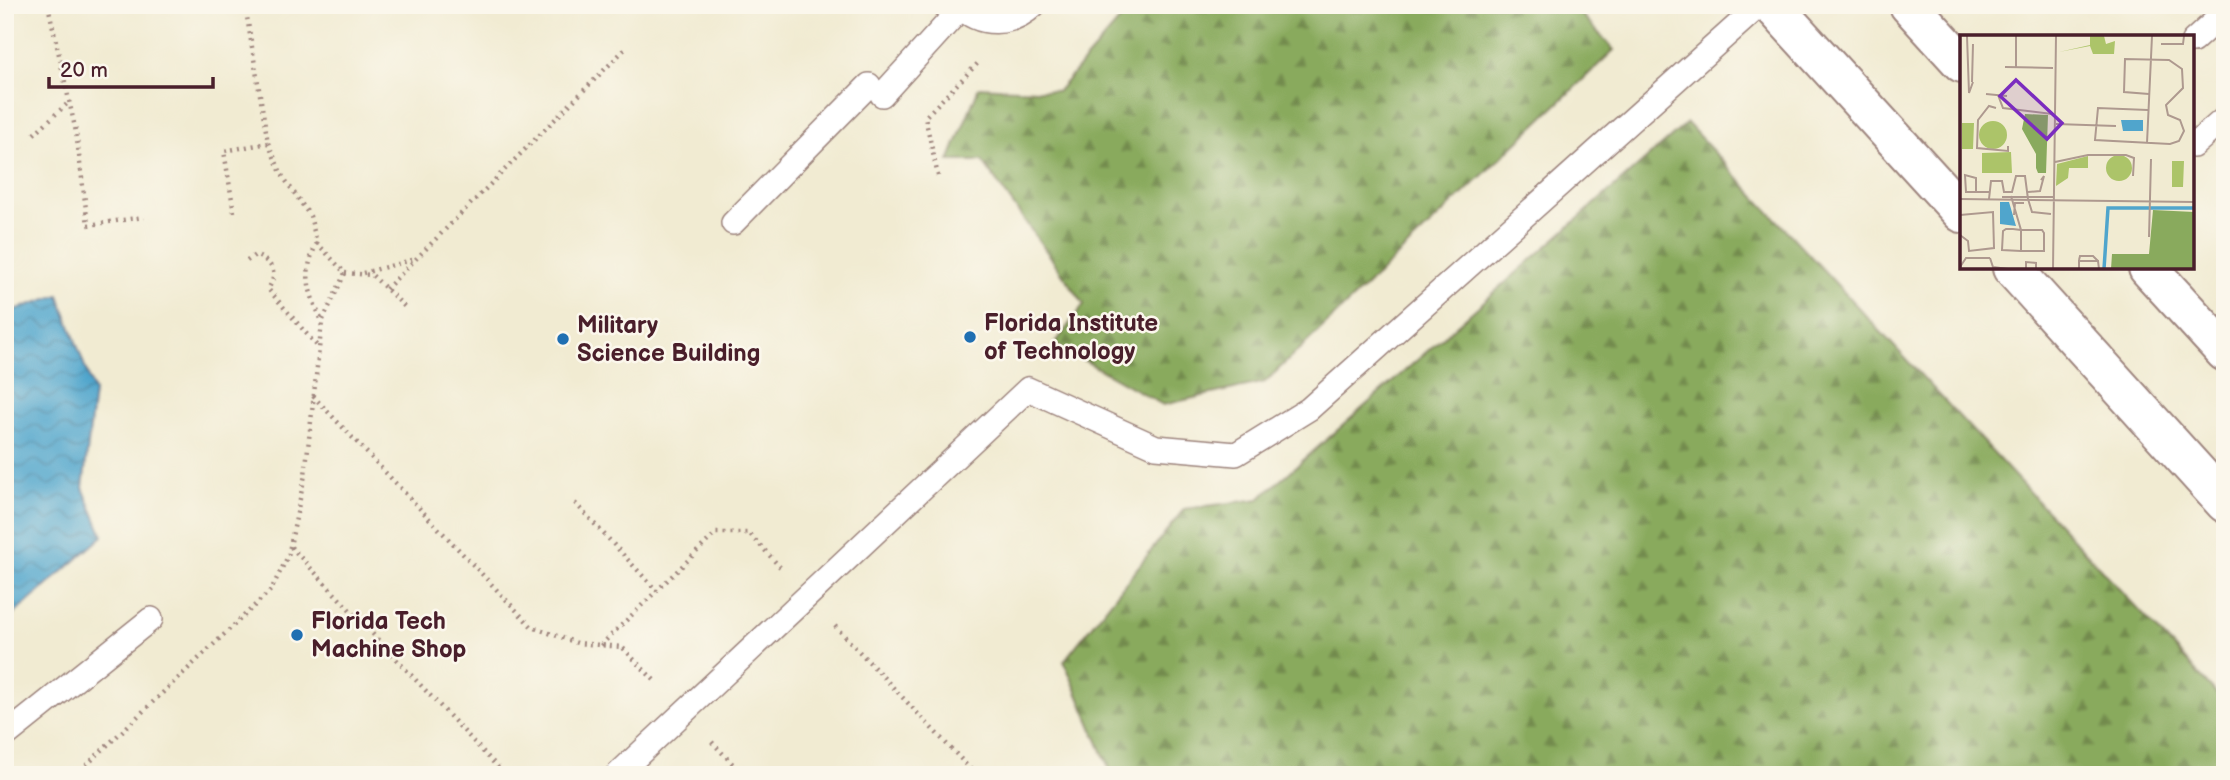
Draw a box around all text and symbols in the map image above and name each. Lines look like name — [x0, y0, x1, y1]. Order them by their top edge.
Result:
inset map — [1960, 35, 2195, 270]
scale bar — [49, 46, 214, 90]
text: 20 m — [60, 58, 108, 83]
place label: Florida Institute of Technology — [984, 309, 1158, 366]
place label: Military Science Building — [577, 311, 760, 368]
marker: Florida Institute of Technology — [962, 329, 978, 345]
marker: Military Science Building — [555, 331, 571, 347]
place label: Florida Tech Machine Shop — [311, 607, 467, 664]
marker: Florida Tech Machine Shop — [289, 627, 305, 643]

